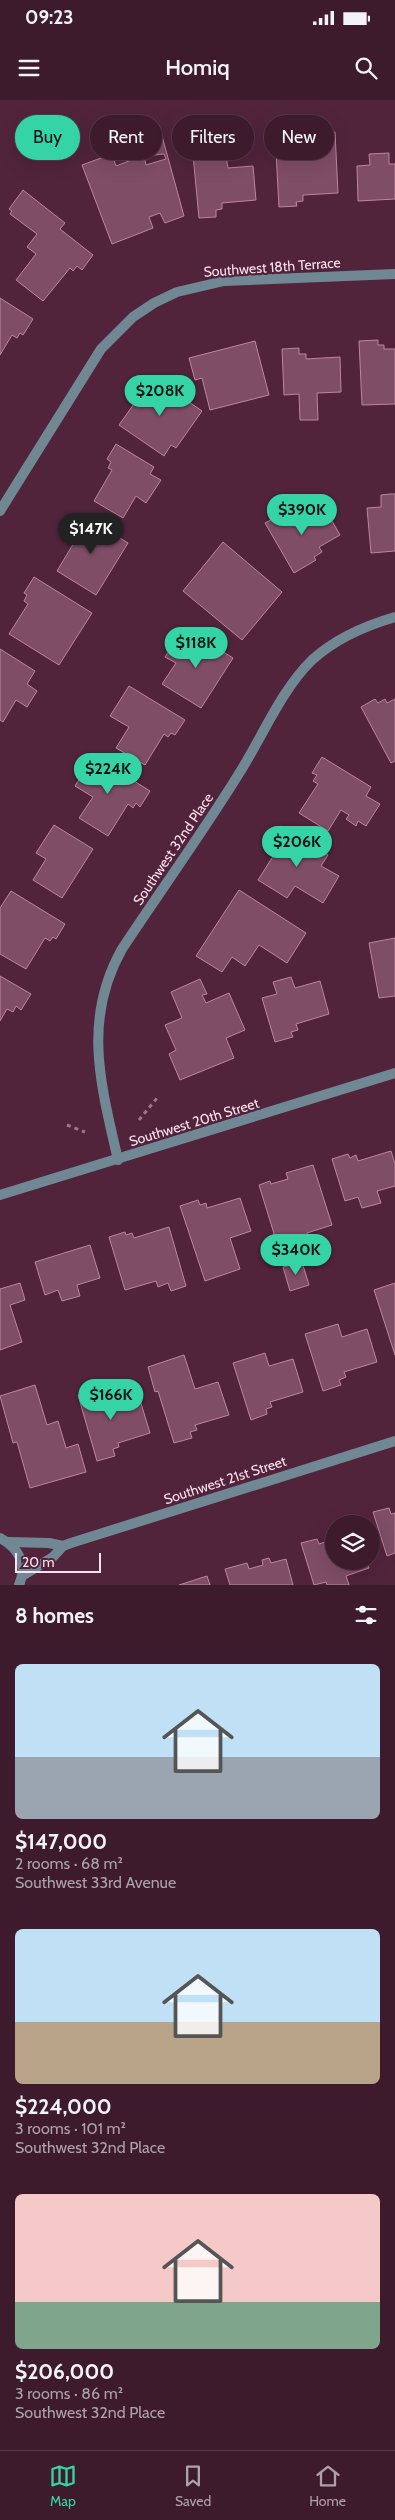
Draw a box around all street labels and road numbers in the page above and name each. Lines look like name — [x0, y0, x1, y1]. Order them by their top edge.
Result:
street label: Southwest 18th Terrace — [203, 253, 341, 281]
street label: Southwest 32nd Place — [129, 790, 217, 908]
street label: Southwest 20th Street — [127, 1094, 261, 1150]
street label: Southwest 21st Street — [161, 1452, 289, 1508]

